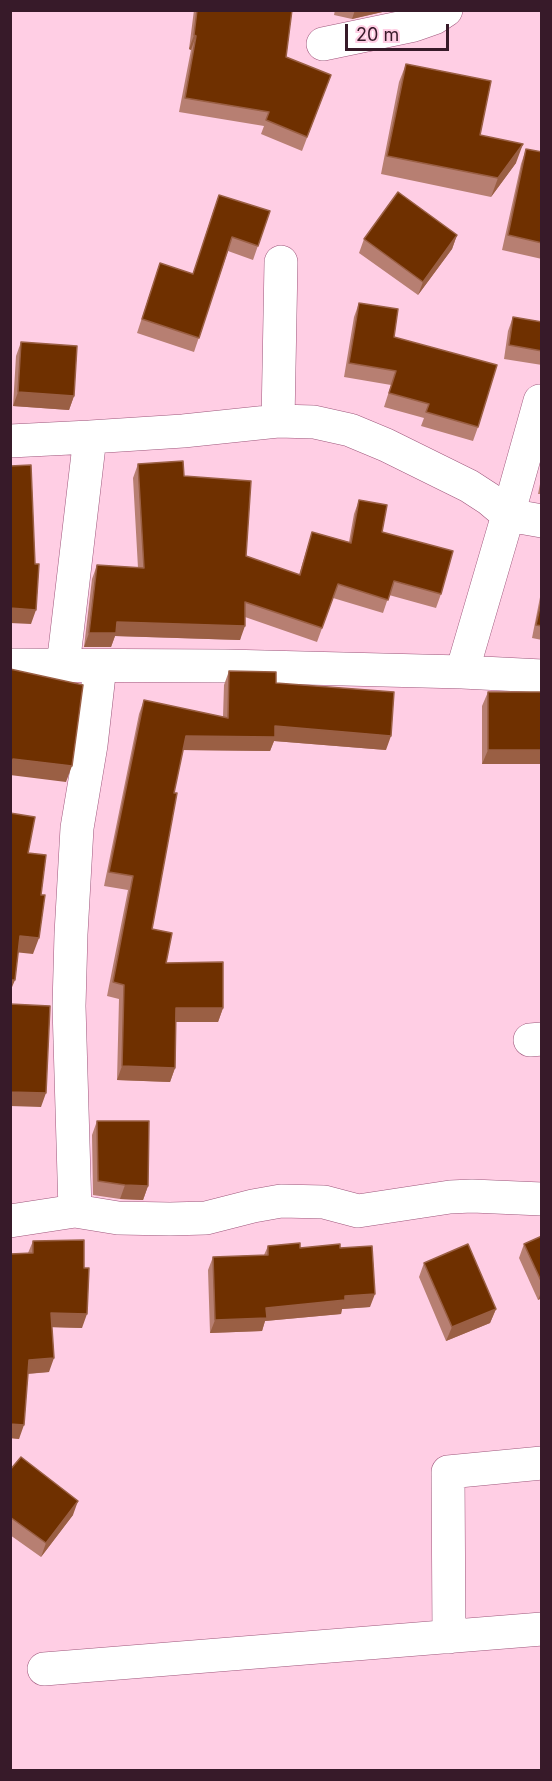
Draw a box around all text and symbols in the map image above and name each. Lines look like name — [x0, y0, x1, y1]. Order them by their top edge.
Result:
scale bar — [348, 12, 452, 50]
text: 20 m — [356, 24, 399, 45]

